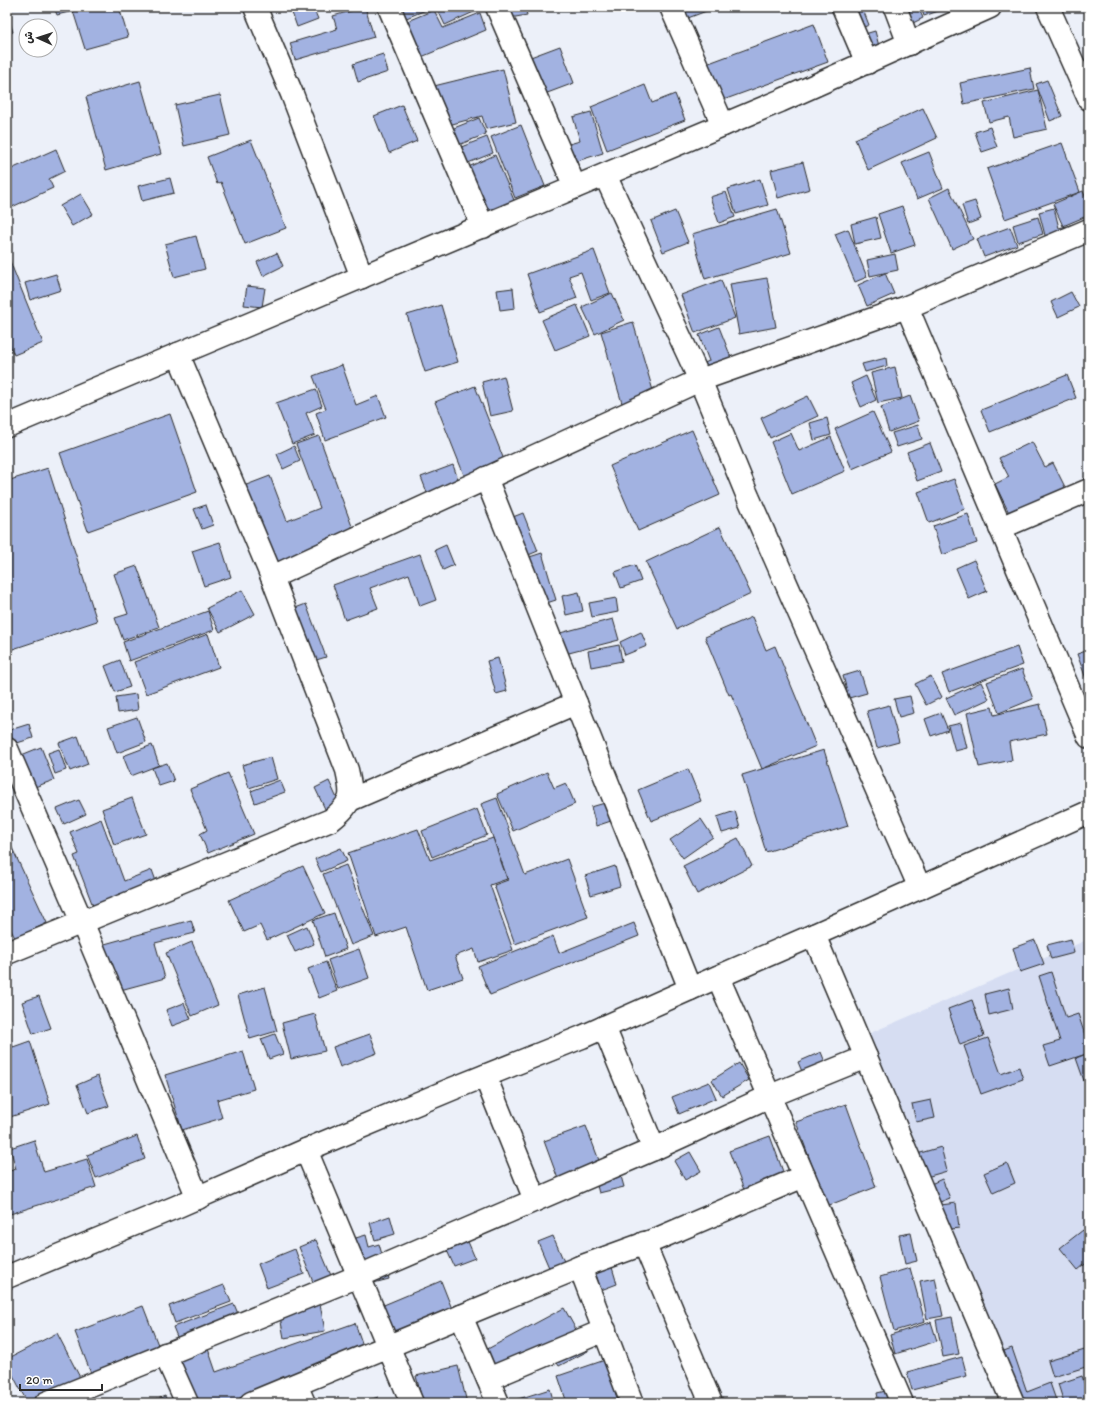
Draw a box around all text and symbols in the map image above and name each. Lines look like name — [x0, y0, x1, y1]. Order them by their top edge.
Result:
north arrow — [18, 18, 58, 58]
text: ش — [22, 31, 35, 44]
scale bar — [20, 1366, 102, 1392]
text: 20 m — [26, 1373, 53, 1387]

